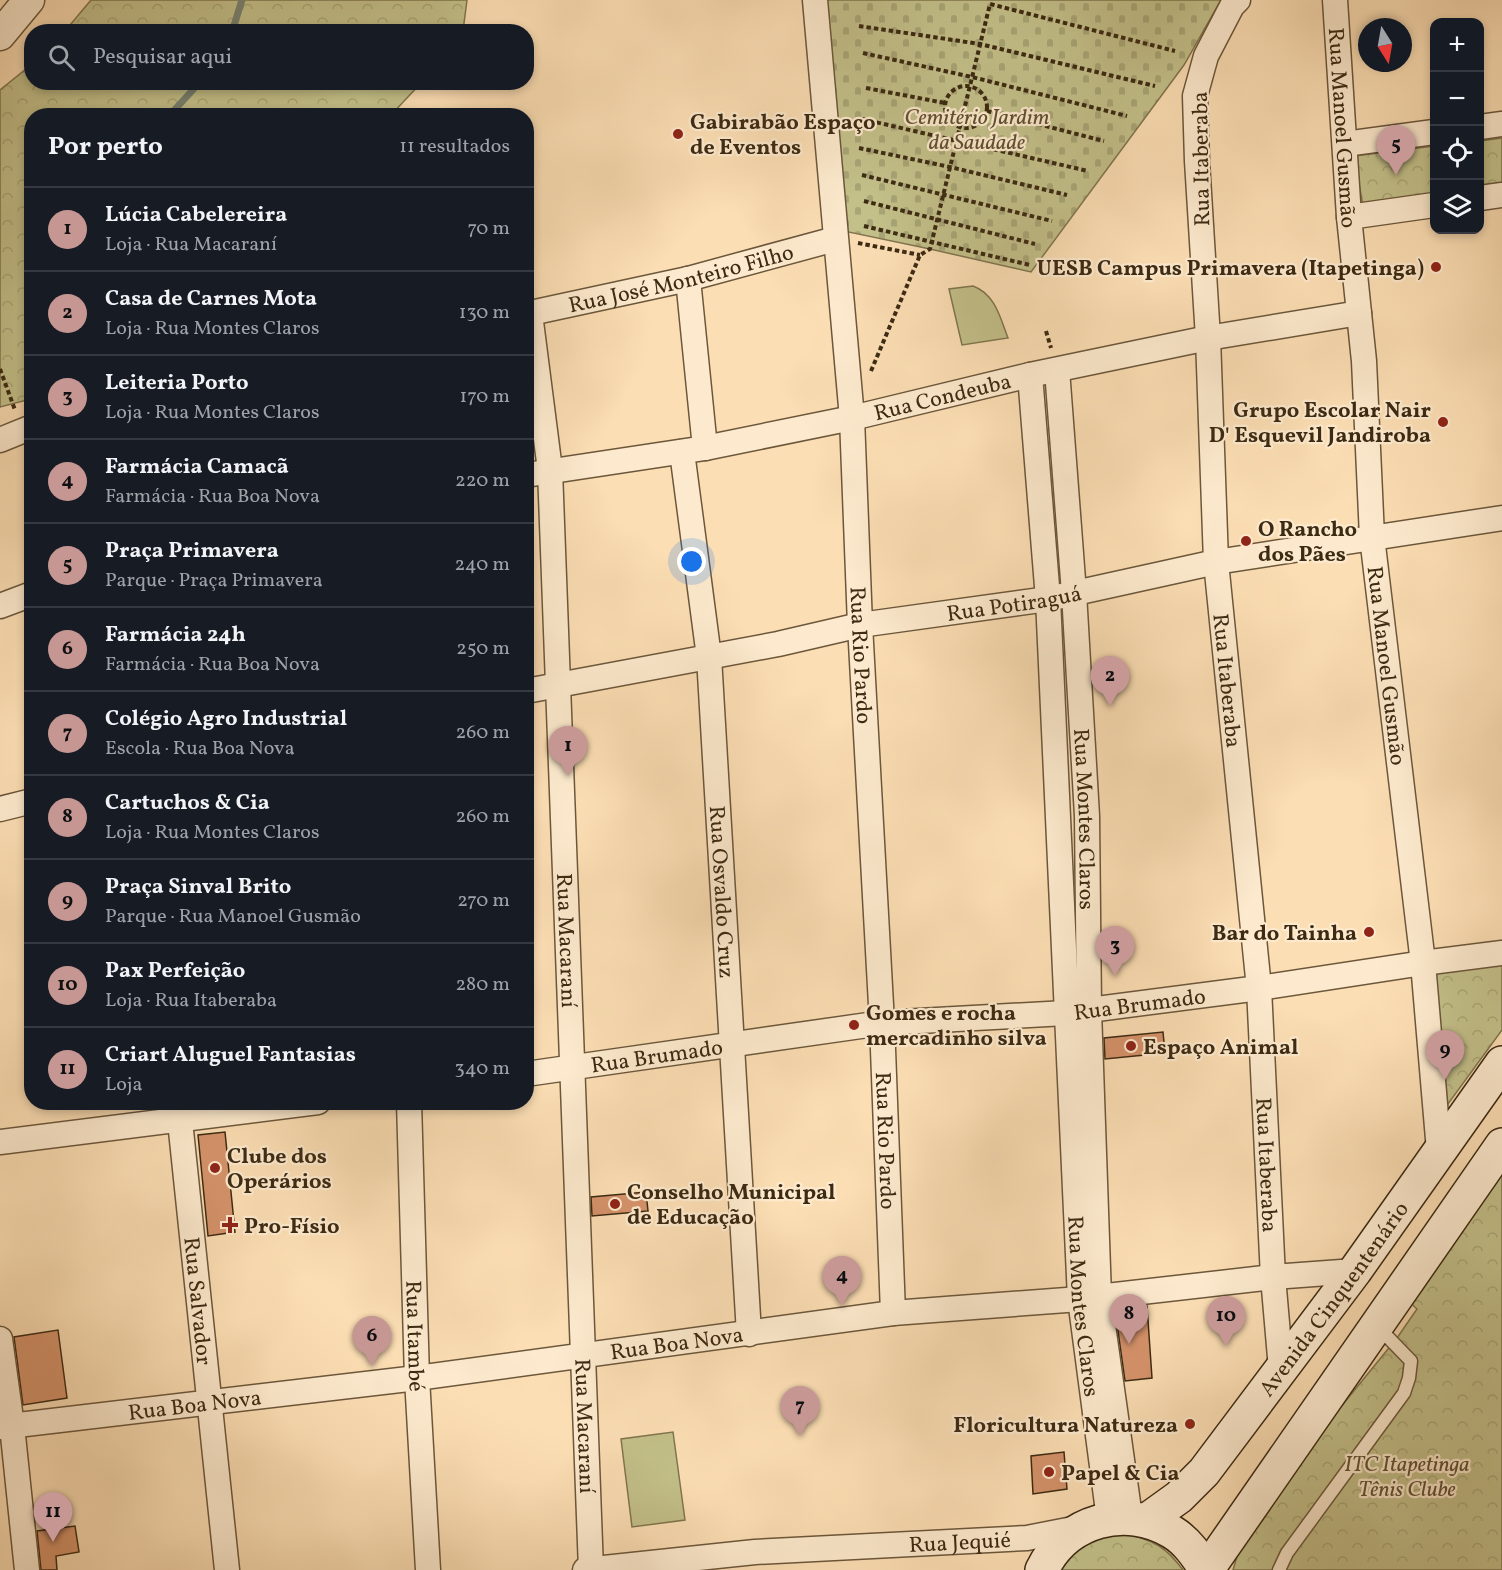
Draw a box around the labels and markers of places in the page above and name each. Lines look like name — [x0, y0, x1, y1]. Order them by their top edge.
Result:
place label: Gabirabão Espaço de Eventos — [690, 108, 876, 164]
pin: 5 — [1376, 126, 1416, 175]
marker: Gabirabão Espaço de Eventos — [671, 127, 685, 141]
place label: UESB Campus Primavera (Itapetinga) — [1037, 254, 1424, 285]
marker: UESB Campus Primavera (Itapetinga) — [1429, 260, 1443, 274]
place label: Grupo Escolar Nair D' Esquevil Jandiroba — [1209, 396, 1432, 452]
marker: Grupo Escolar Nair D' Esquevil Jandiroba — [1436, 415, 1450, 429]
place label: O Rancho dos Pães — [1258, 515, 1357, 571]
marker: O Rancho dos Pães — [1239, 534, 1253, 548]
pin: 2 — [1090, 656, 1130, 706]
pin: 1 — [548, 726, 588, 776]
place label: Bar do Tainha — [1212, 919, 1357, 950]
marker: Bar do Tainha — [1362, 925, 1376, 939]
pin: 3 — [1096, 926, 1134, 976]
place label: Gomes e rocha mercadinho silva — [866, 999, 1047, 1055]
marker: Gomes e rocha mercadinho silva — [847, 1018, 861, 1032]
pin: 9 — [1426, 1030, 1464, 1080]
place label: Espaço Animal — [1143, 1033, 1298, 1064]
marker: Espaço Animal — [1124, 1039, 1138, 1053]
place label: Clube dos Operários — [227, 1142, 332, 1198]
marker: Clube dos Operários — [208, 1161, 222, 1175]
place label: Conselho Municipal de Educação — [627, 1178, 836, 1234]
marker: Conselho Municipal de Educação — [608, 1197, 622, 1211]
place label: Pro-Físio — [244, 1212, 340, 1243]
marker: Pro-Físio — [221, 1216, 239, 1234]
pin: 4 — [822, 1256, 862, 1306]
pin: 8 — [1110, 1294, 1148, 1344]
pin: 10 — [1206, 1296, 1246, 1346]
pin: 6 — [352, 1316, 392, 1366]
pin: 7 — [780, 1386, 820, 1436]
place label: Floricultura Natureza — [953, 1411, 1178, 1442]
marker: Floricultura Natureza — [1183, 1417, 1197, 1431]
place label: Papel & Cia — [1061, 1459, 1179, 1490]
marker: Papel & Cia — [1042, 1465, 1056, 1479]
pin: 11 — [34, 1492, 72, 1542]

